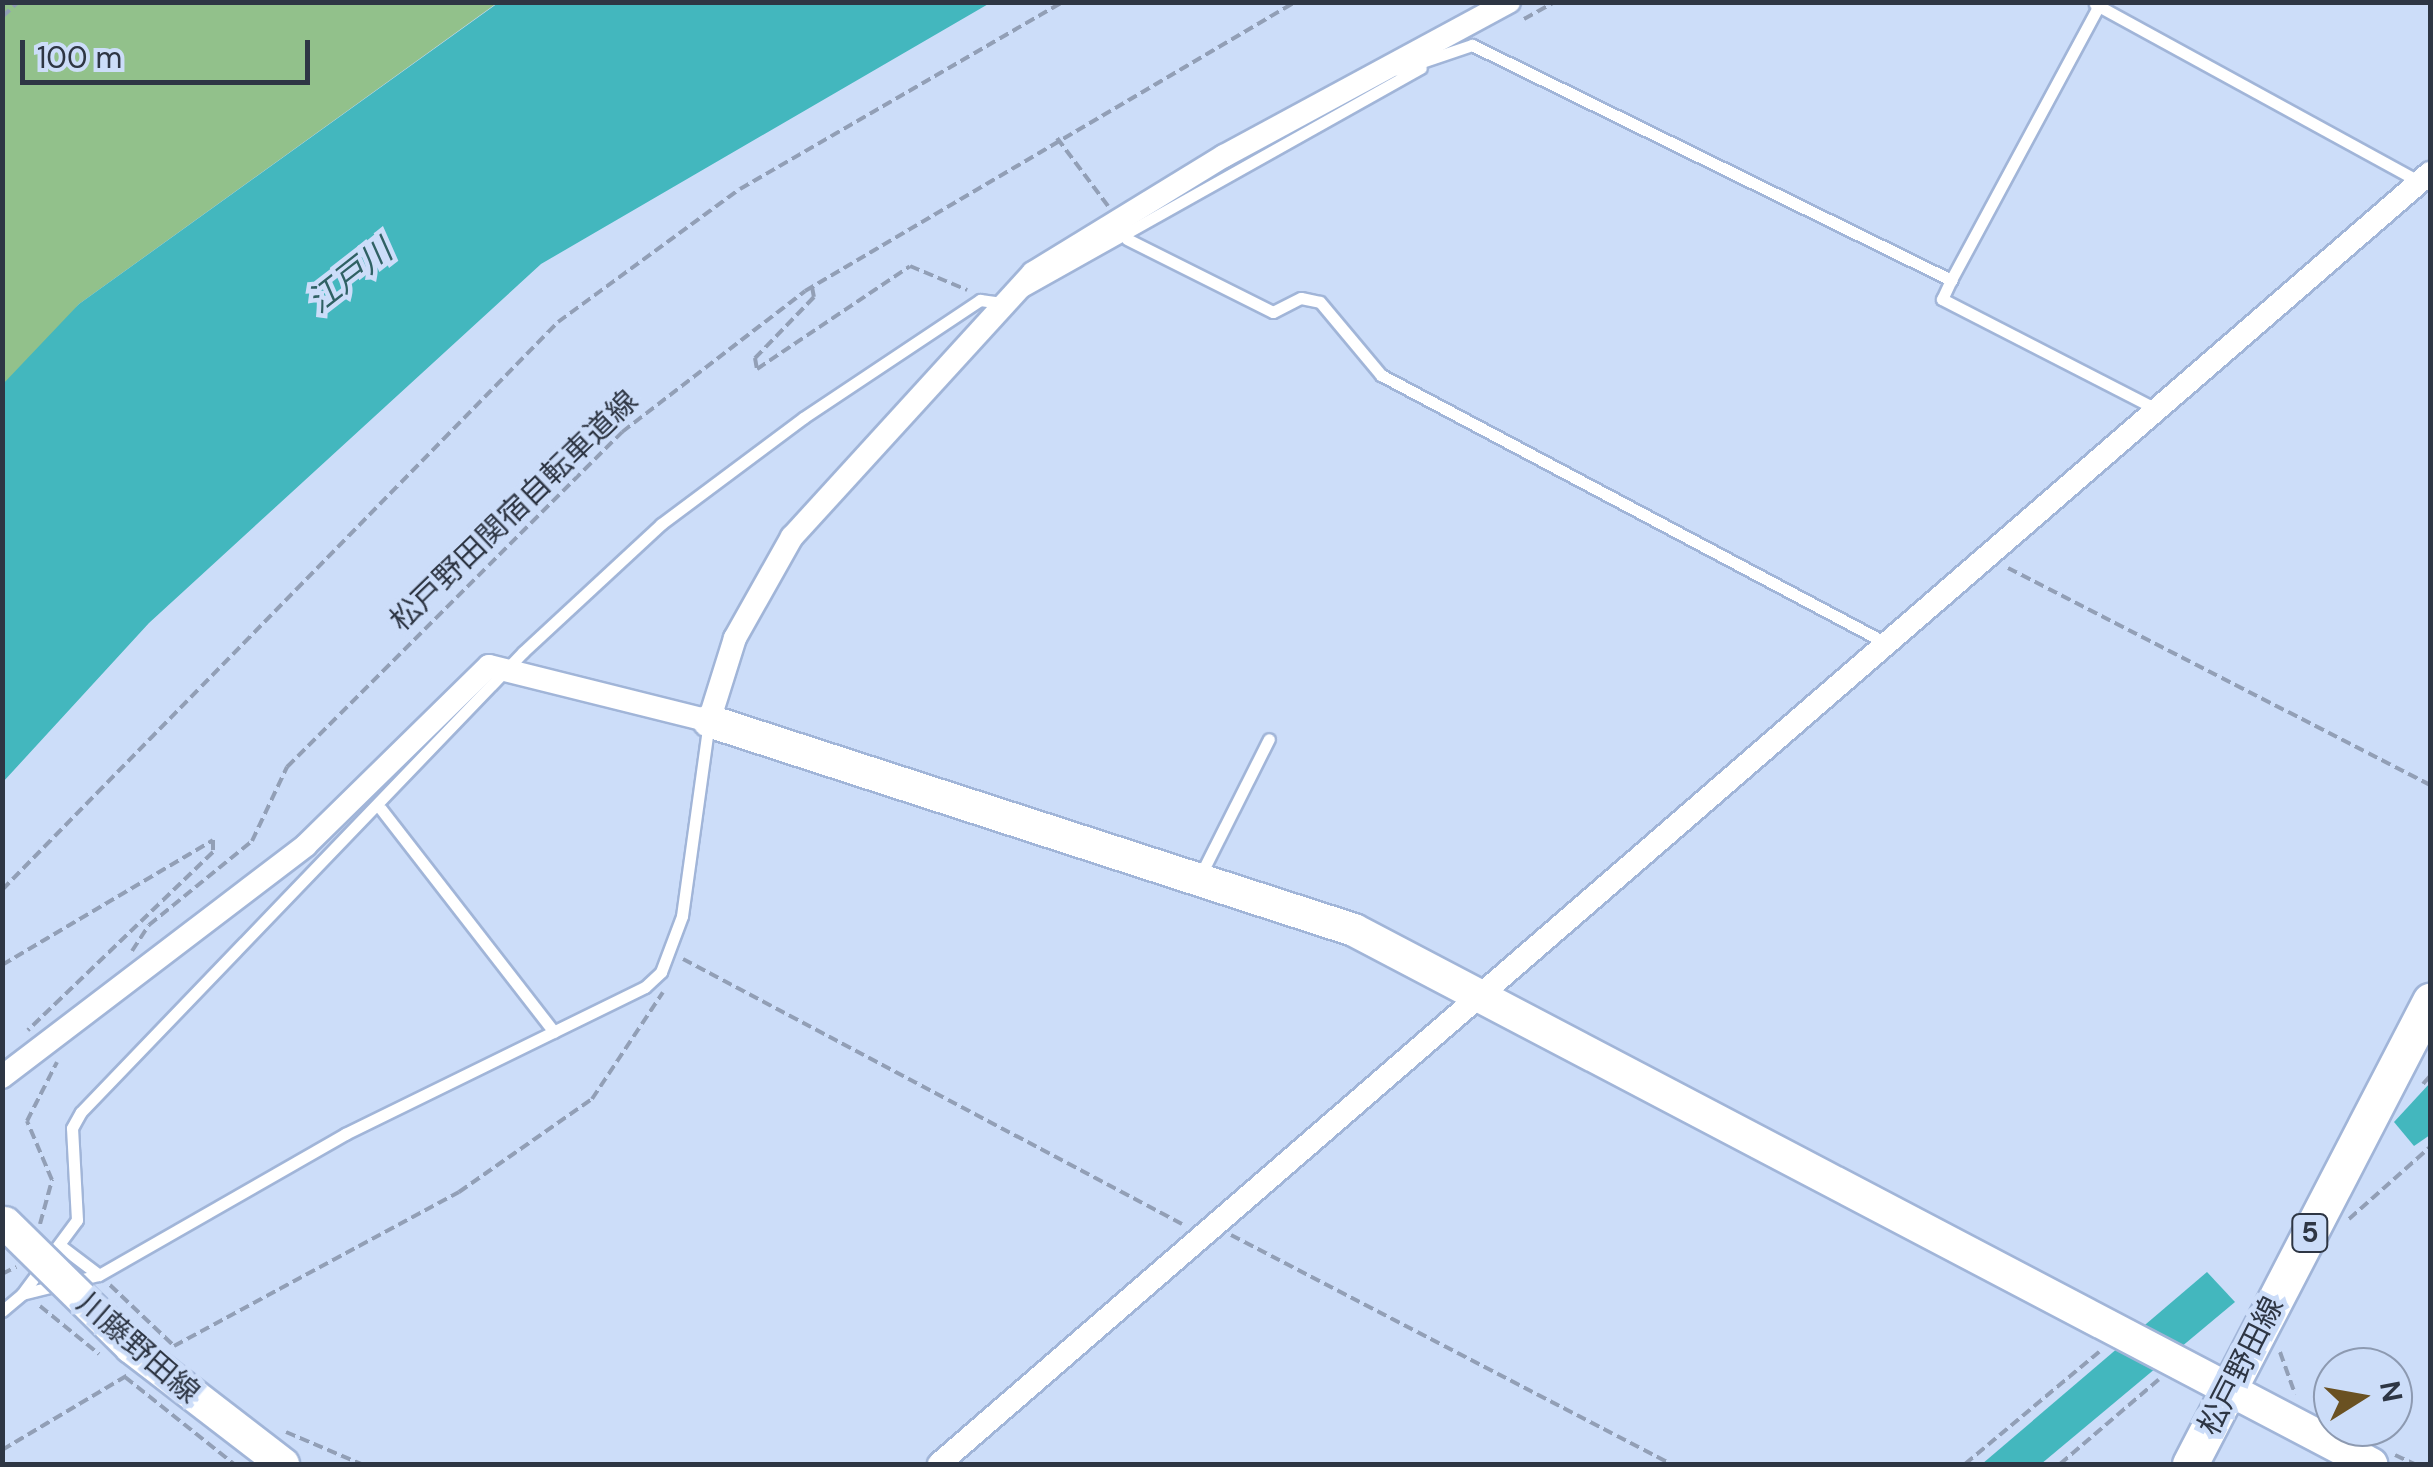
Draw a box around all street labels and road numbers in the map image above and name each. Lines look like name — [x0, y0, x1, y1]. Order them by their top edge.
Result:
street label: 松戸野田関宿自転車道線 — [383, 383, 645, 639]
road number: 5 — [2290, 1210, 2330, 1256]
street label: 川藤野田線 — [70, 1285, 206, 1411]
street label: 松戸野田線 — [2191, 1291, 2291, 1441]

